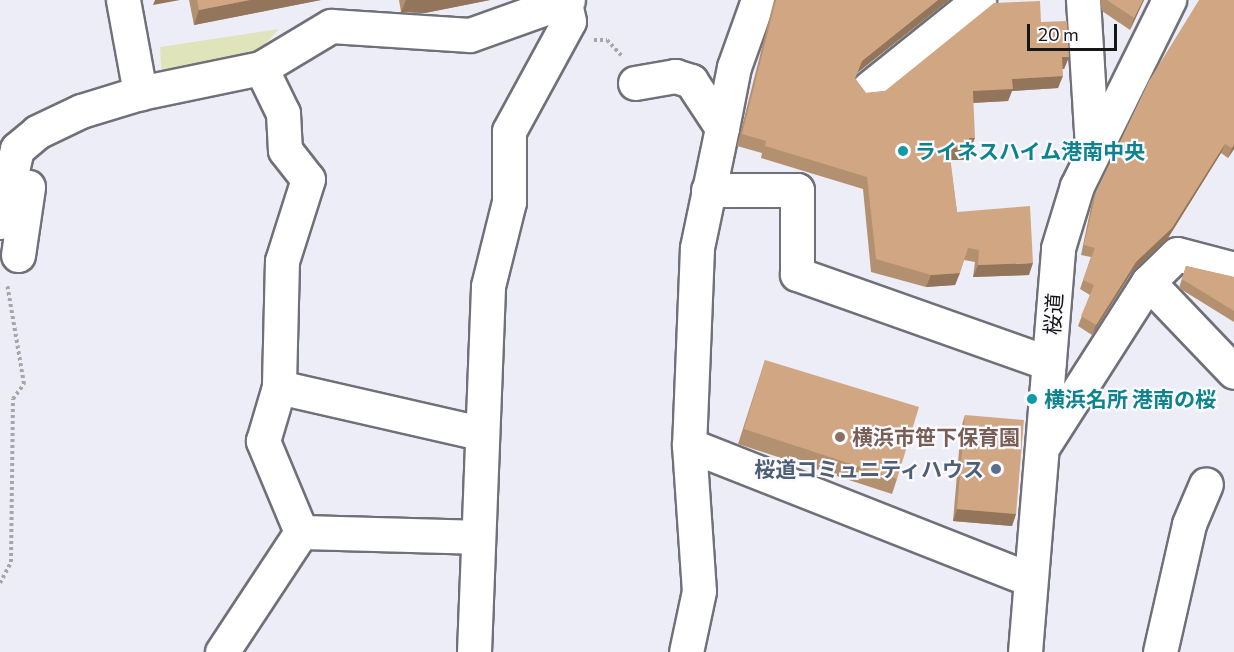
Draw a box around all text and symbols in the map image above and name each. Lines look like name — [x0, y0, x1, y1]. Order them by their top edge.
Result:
scale bar — [1030, 12, 1120, 50]
text: 20 m — [1038, 23, 1079, 45]
place label: ライネスハイム港南中央 — [915, 138, 1146, 164]
marker: ライネスハイム港南中央 — [896, 144, 910, 158]
street label: 桜道 — [1039, 292, 1067, 336]
place label: 横浜名所 港南の桜 — [1044, 386, 1216, 412]
marker: 横浜名所 港南の桜 — [1025, 392, 1039, 406]
place label: 横浜市笹下保育園 — [852, 424, 1020, 450]
marker: 横浜市笹下保育園 — [833, 430, 847, 444]
place label: 桜道コミュニティハウス — [753, 456, 984, 482]
marker: 桜道コミュニティハウス — [989, 462, 1003, 476]

